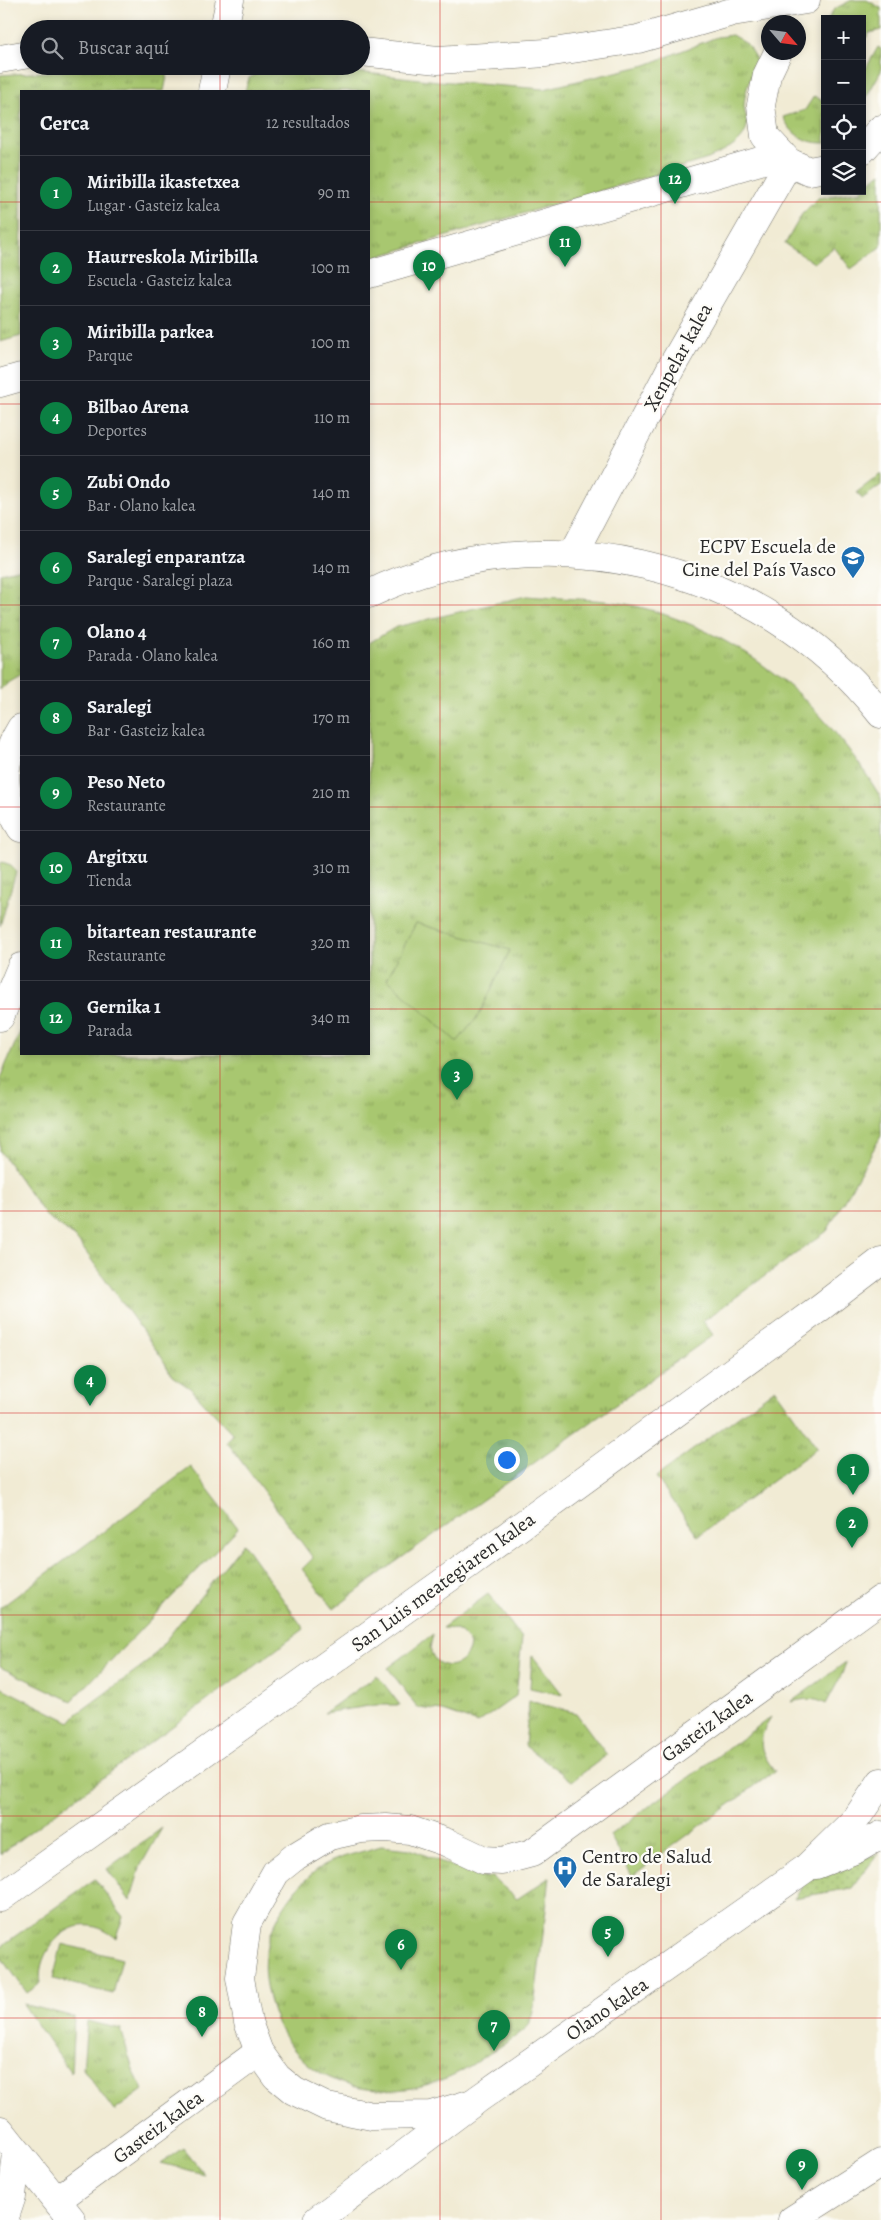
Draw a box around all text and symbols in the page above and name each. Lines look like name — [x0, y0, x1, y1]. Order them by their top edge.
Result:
north arrow — [761, 15, 806, 60]
map controls — [821, 15, 866, 195]
button: + — [821, 15, 866, 60]
search box — [20, 20, 370, 75]
icon: search — [38, 34, 66, 62]
text: Buscar aquí — [78, 35, 169, 61]
button: − — [821, 60, 866, 105]
button: locate — [821, 105, 866, 150]
text: Cerca — [40, 109, 90, 137]
text: 12 resultados — [266, 112, 350, 134]
button: layers — [821, 150, 866, 195]
pin: 12 — [659, 163, 691, 204]
text: Miribilla ikastetxea — [87, 169, 240, 195]
text: 1 — [53, 182, 59, 204]
text: 90 m — [318, 182, 350, 204]
text: Lugar · Gasteiz kalea — [87, 195, 220, 217]
pin: 11 — [549, 226, 581, 267]
text: Haurreskola Miribilla — [87, 244, 258, 270]
pin: 10 — [413, 250, 445, 291]
text: 2 — [52, 257, 60, 279]
text: 100 m — [311, 257, 350, 279]
text: Escuela · Gasteiz kalea — [87, 270, 232, 292]
street label: Xenpelar kalea — [637, 297, 719, 416]
text: Miribilla parkea — [87, 319, 214, 345]
text: 3 — [53, 332, 59, 354]
text: 100 m — [311, 332, 350, 354]
text: Parque — [87, 345, 133, 367]
text: Bilbao Arena — [87, 394, 189, 420]
text: 4 — [52, 407, 60, 429]
text: 110 m — [314, 407, 350, 429]
text: Deportes — [87, 420, 147, 442]
text: Zubi Ondo — [87, 469, 170, 495]
text: 5 — [53, 482, 59, 504]
text: 140 m — [312, 482, 350, 504]
text: Bar · Olano kalea — [87, 495, 196, 517]
place label: ECPV Escuela de Cine del País Vasco — [682, 533, 836, 583]
text: Saralegi enparantza — [87, 544, 246, 570]
school or university icon: ECPV Escuela de Cine del País Vasco — [840, 545, 866, 579]
text: 6 — [52, 557, 60, 579]
text: 140 m — [312, 557, 350, 579]
text: Parque · Saralegi plaza — [87, 570, 233, 592]
text: Olano 4 — [87, 619, 147, 645]
text: 7 — [53, 632, 59, 654]
text: 160 m — [312, 632, 350, 654]
text: Parada · Olano kalea — [87, 645, 218, 667]
text: Saralegi — [87, 694, 152, 720]
text: 8 — [52, 707, 60, 729]
text: 170 m — [313, 707, 350, 729]
text: Bar · Gasteiz kalea — [87, 720, 205, 742]
text: Peso Neto — [87, 769, 165, 795]
text: 9 — [52, 782, 60, 804]
text: 210 m — [312, 782, 350, 804]
text: Restaurante — [87, 795, 166, 817]
text: Argitxu — [87, 844, 148, 870]
text: 10 — [49, 857, 63, 879]
text: 310 m — [313, 857, 350, 879]
text: Tienda — [87, 870, 132, 892]
text: bitartean restaurante — [87, 919, 256, 945]
text: 11 — [50, 932, 62, 954]
text: 320 m — [311, 932, 350, 954]
text: Restaurante — [87, 945, 166, 967]
text: Gernika 1 — [87, 994, 161, 1020]
text: 12 — [49, 1007, 63, 1029]
text: 340 m — [311, 1007, 350, 1029]
text: Parada — [87, 1020, 132, 1042]
pin: 3 — [441, 1059, 473, 1100]
pin: 4 — [74, 1365, 106, 1406]
your location — [494, 1447, 520, 1473]
pin: 1 — [837, 1454, 869, 1495]
street label: San Luis meategiaren kalea — [345, 1506, 541, 1658]
pin: 2 — [836, 1507, 868, 1548]
street label: Gasteiz kalea — [656, 1683, 759, 1768]
place label: Centro de Salud de Saralegi — [582, 1843, 712, 1893]
hospital icon: Centro de Salud de Saralegi — [552, 1855, 578, 1889]
pin: 5 — [592, 1916, 624, 1957]
pin: 6 — [385, 1929, 417, 1970]
street label: Olano kalea — [560, 1970, 654, 2047]
pin: 8 — [186, 1996, 218, 2037]
pin: 7 — [478, 2010, 510, 2051]
street label: Gasteiz kalea — [107, 2084, 209, 2170]
pin: 9 — [786, 2149, 818, 2190]

